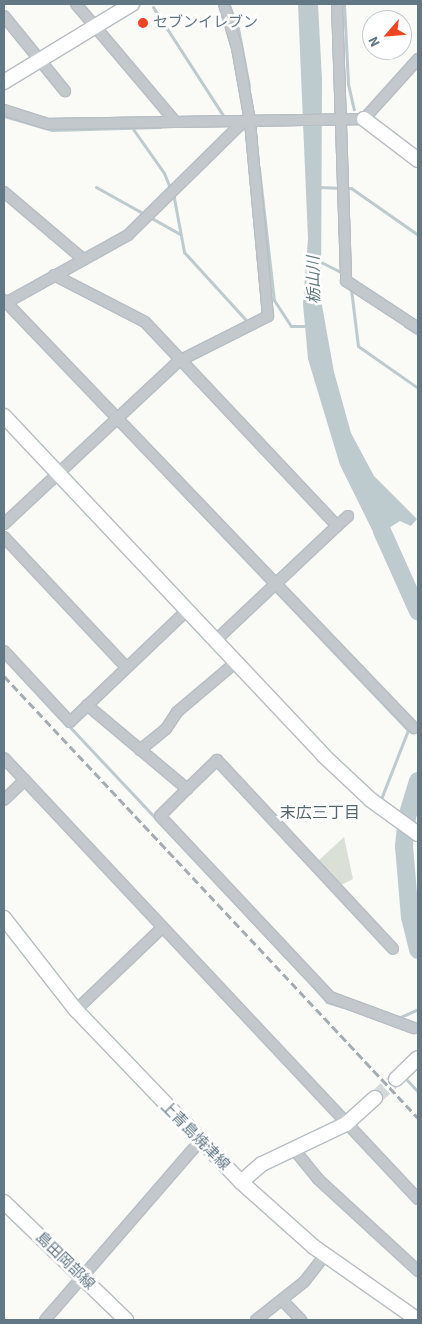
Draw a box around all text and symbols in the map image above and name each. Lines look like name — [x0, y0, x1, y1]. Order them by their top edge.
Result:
north arrow — [362, 10, 412, 60]
place label: セブンイレブン — [153, 14, 258, 32]
marker: セブンイレブン — [137, 17, 149, 29]
text: N — [364, 33, 386, 50]
water label: 栃山川 — [304, 256, 324, 304]
district label: 末広三丁目 — [280, 803, 360, 823]
street label: 上青島焼津線 — [157, 1098, 233, 1174]
street label: 島田岡部線 — [32, 1228, 98, 1294]

